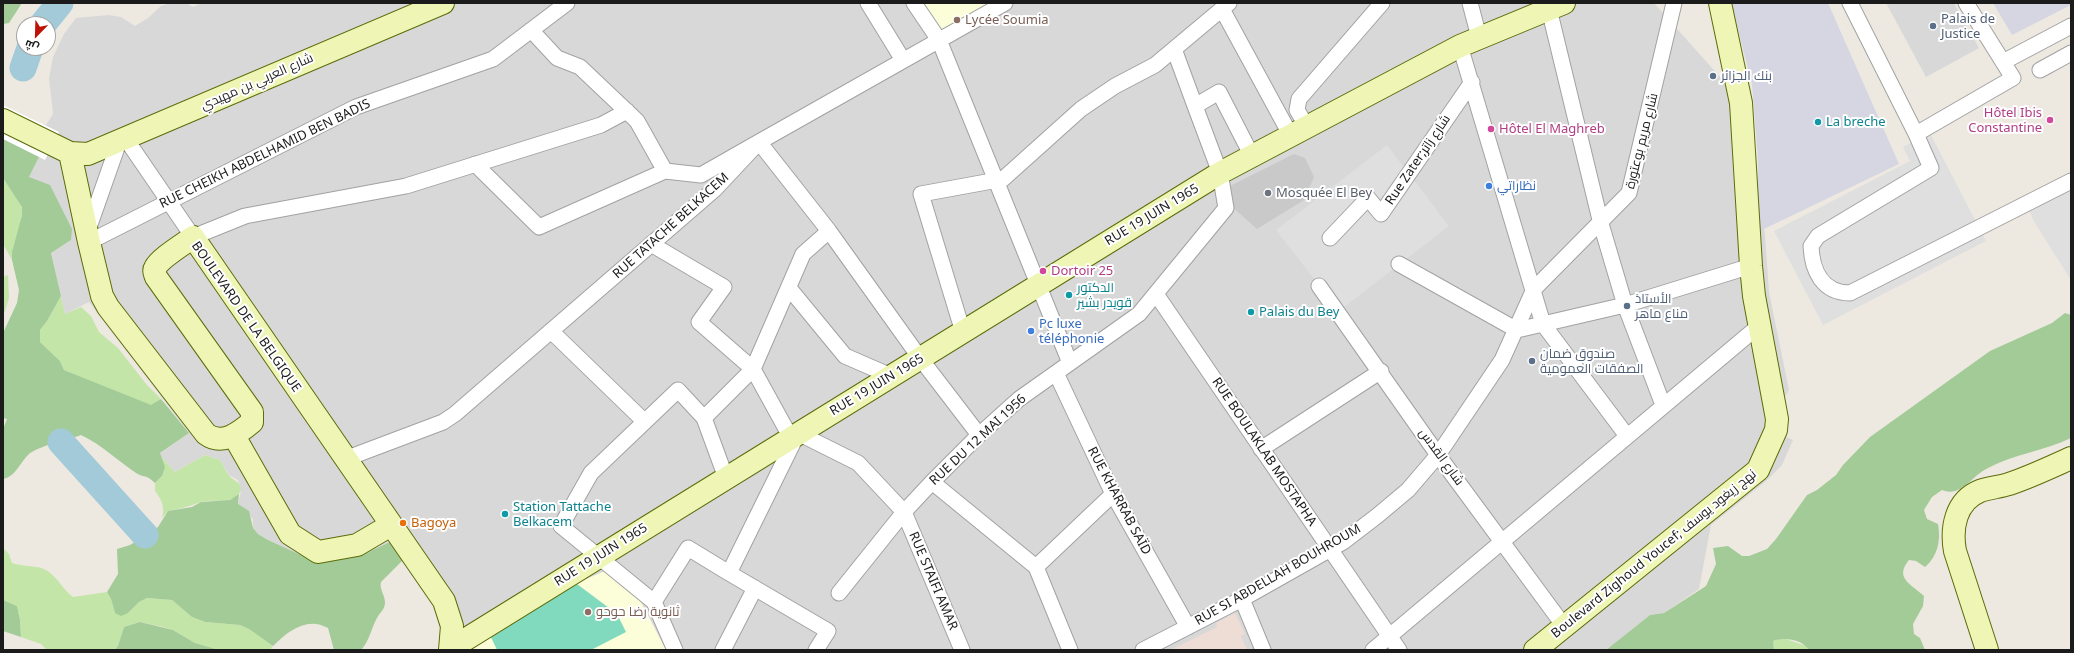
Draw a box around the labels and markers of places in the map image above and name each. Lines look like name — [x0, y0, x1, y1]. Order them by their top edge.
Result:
place label: Palais de Justice — [1941, 11, 1995, 42]
place label: Lycée Soumia — [965, 12, 1049, 28]
marker: Lycée Soumia — [952, 15, 962, 25]
marker: Palais de Justice — [1928, 21, 1938, 31]
place label: بنك الجزائر — [1721, 68, 1772, 84]
marker: بنك الجزائر — [1708, 71, 1718, 81]
place label: Hôtel Ibis Constantine — [1968, 105, 2042, 136]
place label: La breche — [1826, 114, 1886, 130]
marker: Hôtel Ibis Constantine — [2045, 115, 2055, 125]
marker: La breche — [1813, 117, 1823, 127]
place label: Hôtel El Maghreb — [1499, 121, 1605, 137]
marker: Hôtel El Maghreb — [1486, 124, 1496, 134]
place label: نظاراتي — [1497, 178, 1536, 194]
marker: نظاراتي — [1484, 181, 1494, 191]
place label: Mosquée El Bey — [1276, 185, 1372, 201]
marker: Mosquée El Bey — [1263, 188, 1273, 198]
place label: Dortoir 25 — [1051, 263, 1113, 279]
marker: Dortoir 25 — [1038, 266, 1048, 276]
place label: الدكتور قويدر بشير — [1077, 280, 1132, 311]
marker: الدكتور قويدر بشير — [1064, 290, 1074, 300]
place label: الأستاذ مناع ماهر — [1635, 291, 1688, 322]
marker: الأستاذ مناع ماهر — [1622, 301, 1632, 311]
place label: Palais du Bey — [1259, 304, 1339, 320]
marker: Palais du Bey — [1246, 307, 1256, 317]
place label: Pc luxe téléphonie — [1039, 316, 1104, 347]
marker: Pc luxe téléphonie — [1026, 326, 1036, 336]
place label: صندوق ضمان الصفقات العمومية — [1540, 346, 1644, 377]
marker: صندوق ضمان الصفقات العمومية — [1527, 356, 1537, 366]
place label: Station Tattache Belkacem — [513, 499, 611, 530]
marker: Station Tattache Belkacem — [500, 509, 510, 519]
place label: Bagoya — [411, 515, 456, 531]
marker: Bagoya — [398, 518, 408, 528]
place label: ثانوية رضا حوحو — [596, 604, 679, 620]
marker: ثانوية رضا حوحو — [583, 607, 593, 617]

